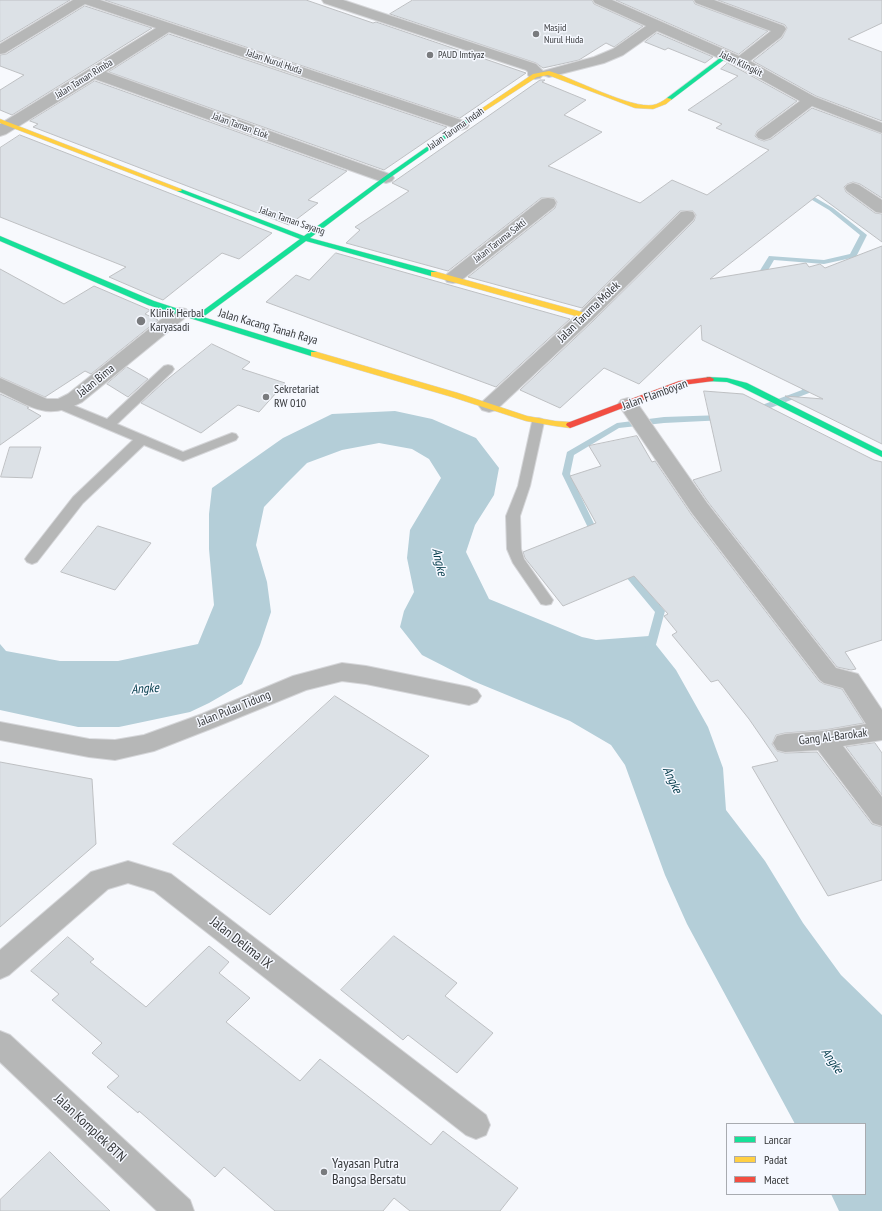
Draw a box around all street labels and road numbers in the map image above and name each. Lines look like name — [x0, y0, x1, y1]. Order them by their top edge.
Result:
street label: Jalan Nurul Huda — [244, 47, 304, 77]
street label: Jalan Klingkit — [718, 48, 764, 80]
street label: Jalan Taman Rimba — [53, 57, 115, 101]
street label: Jalan Taruma Indah — [426, 105, 486, 153]
street label: Jalan Taman Elok — [210, 110, 270, 142]
street label: Jalan Taman Sayang — [258, 204, 326, 238]
street label: Jalan Taruma Sakti — [471, 217, 529, 265]
street label: Jalan Taruma Molek — [555, 279, 623, 345]
street label: Jalan Kacang Tanah Raya — [217, 306, 319, 348]
street label: Jalan Bima — [74, 362, 118, 400]
street label: Jalan Flamboyan — [620, 377, 690, 413]
street label: Jalan Pulau Tidung — [195, 688, 273, 730]
street label: Gang Al-Barokak — [798, 726, 868, 748]
street label: Jalan Delima IX — [207, 914, 275, 972]
street label: Jalan Komplek BTN — [51, 1090, 129, 1166]

